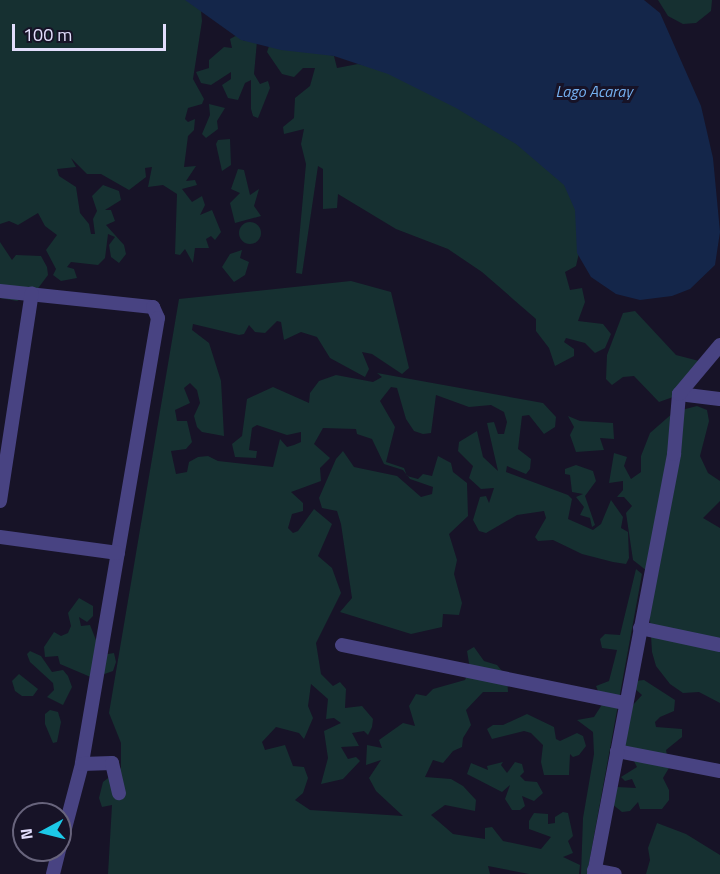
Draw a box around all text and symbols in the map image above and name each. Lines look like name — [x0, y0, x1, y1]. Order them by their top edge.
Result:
scale bar — [15, 12, 170, 50]
text: 100 m — [23, 21, 72, 48]
water label: Lago Acaray — [556, 81, 632, 101]
north arrow — [12, 802, 72, 862]
text: N — [14, 827, 39, 841]

